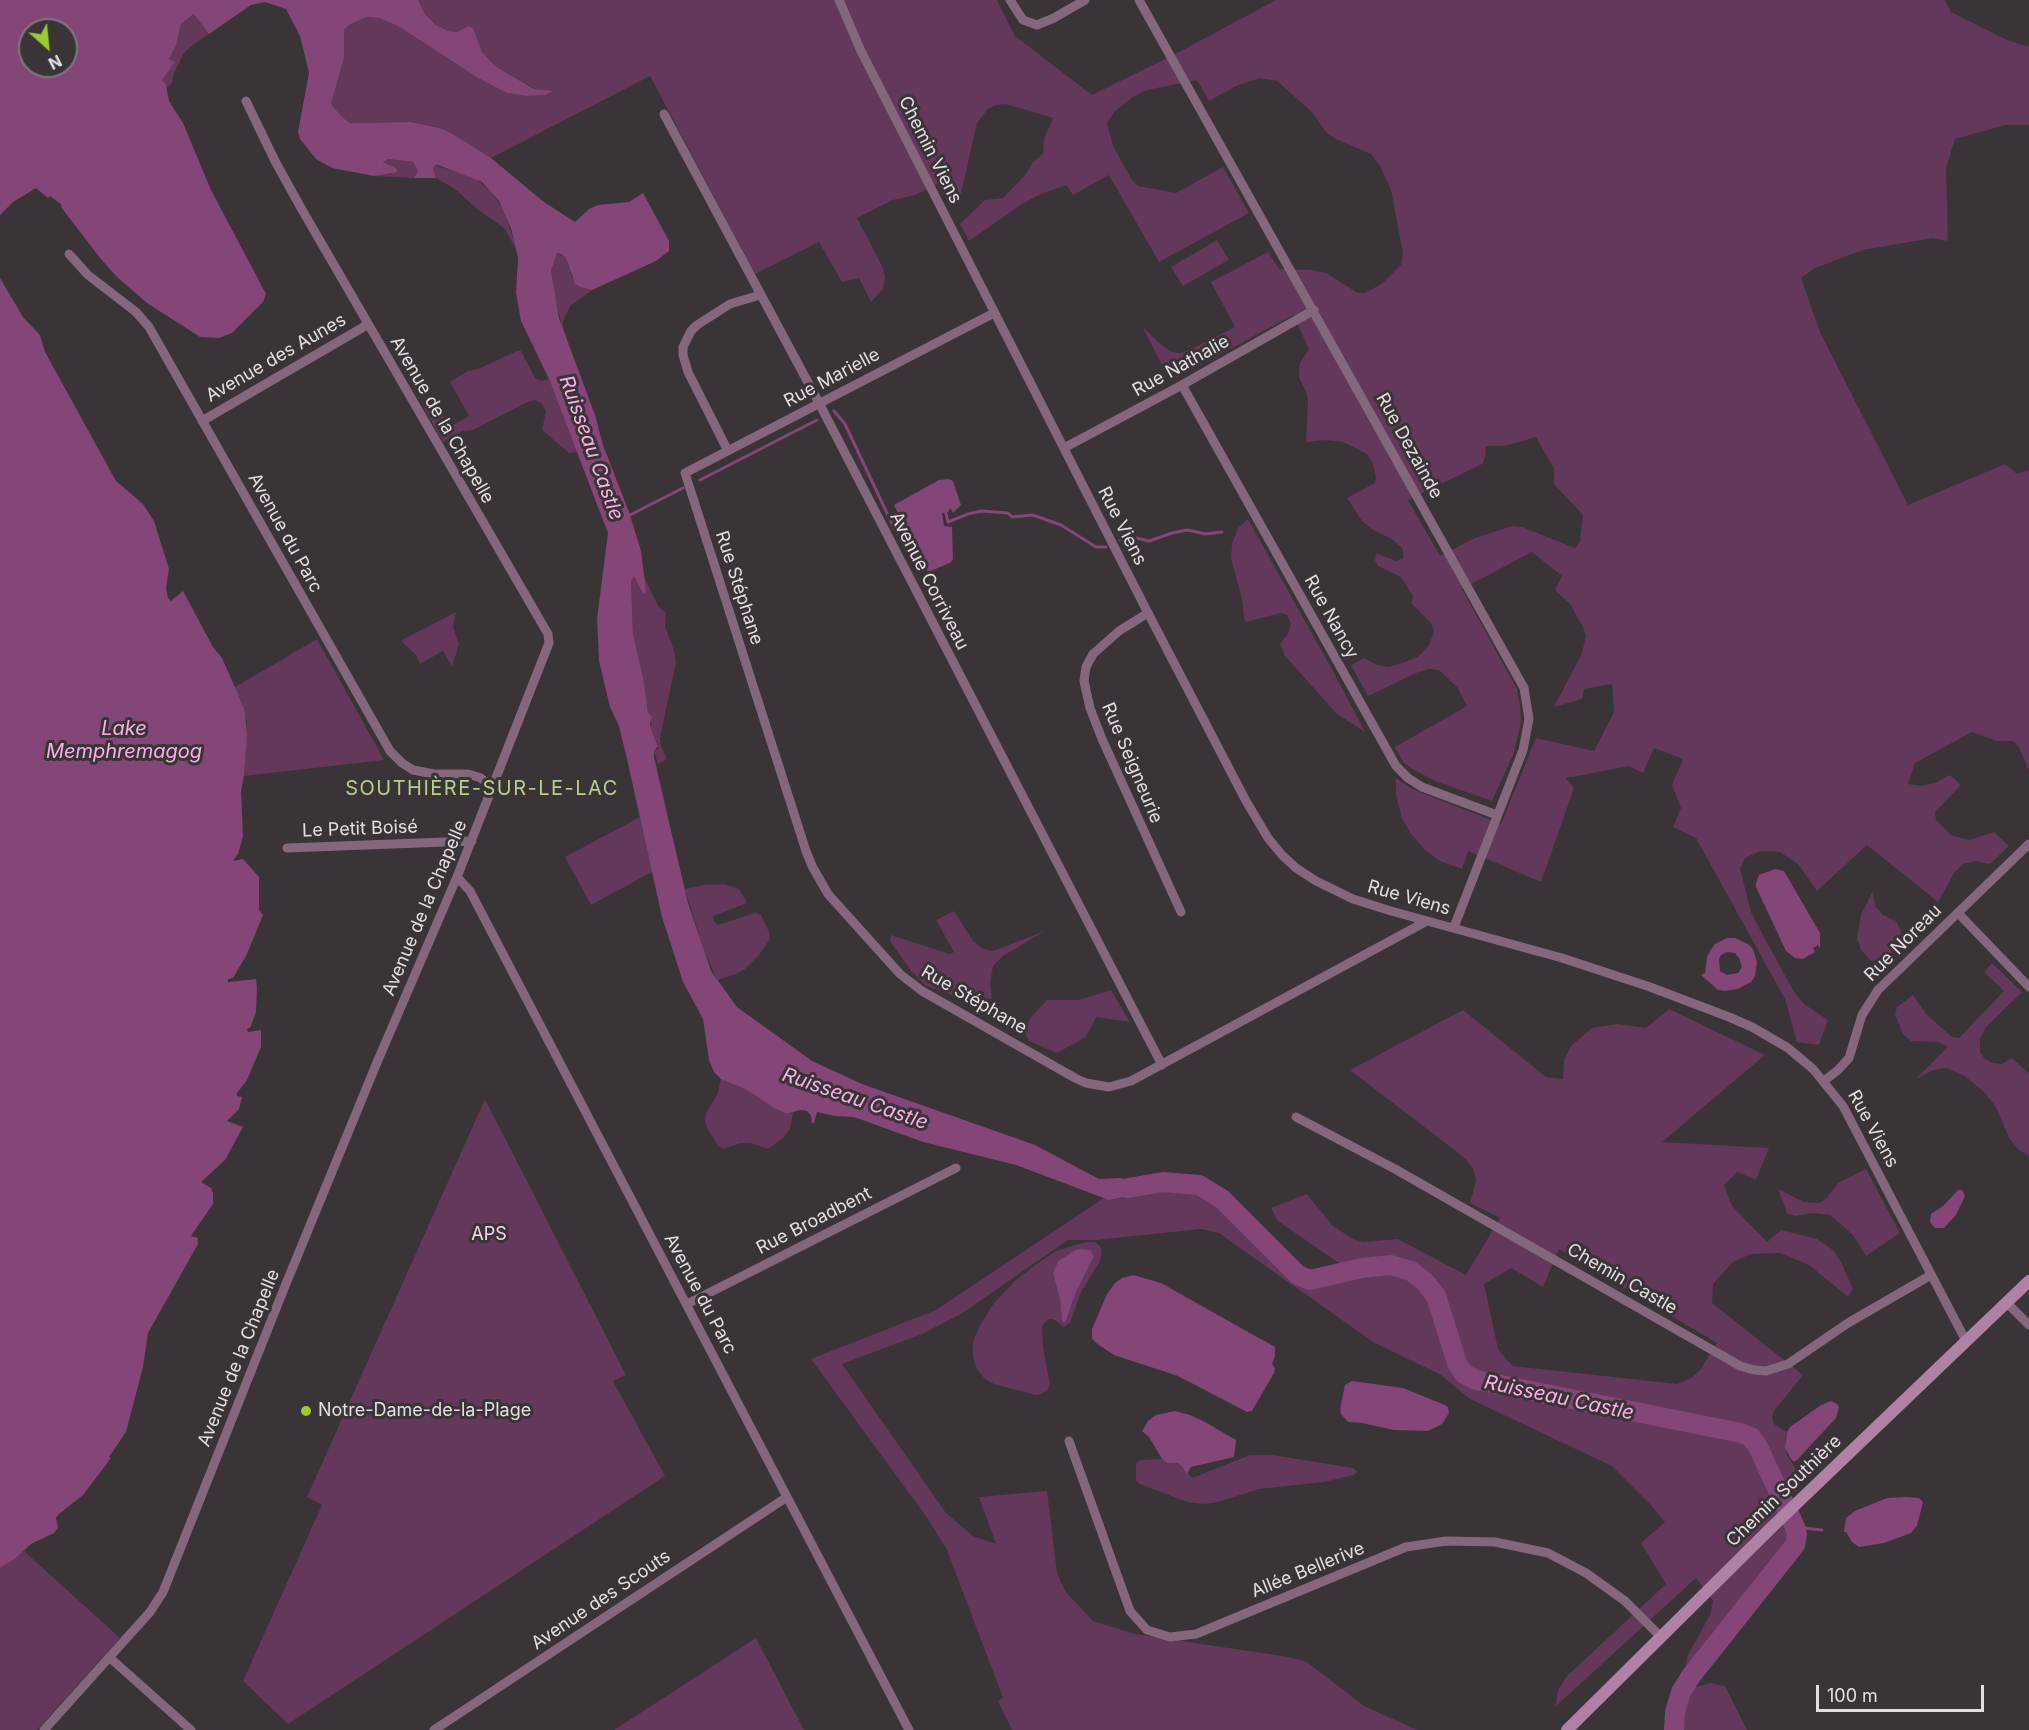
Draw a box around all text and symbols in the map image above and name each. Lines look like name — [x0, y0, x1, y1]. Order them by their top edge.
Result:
north arrow — [18, 18, 78, 78]
text: N — [45, 51, 65, 74]
street label: Chemin Viens — [894, 93, 966, 207]
street label: Avenue des Aunes — [202, 309, 350, 407]
street label: Rue Nathalie — [1129, 331, 1233, 401]
street label: Avenue de la Chapelle — [385, 333, 499, 507]
street label: Rue Marielle — [780, 344, 884, 412]
water label: Ruisseau Castle — [554, 372, 628, 524]
street label: Rue Dezainde — [1371, 389, 1447, 503]
street label: Avenue du Parc — [243, 469, 327, 597]
street label: Rue Viens — [1093, 483, 1151, 569]
street label: Avenue Corriveau — [885, 508, 973, 654]
street label: Rue Stéphane — [710, 528, 768, 648]
street label: Rue Nancy — [1299, 571, 1363, 663]
street label: Rue Seigneurie — [1097, 699, 1167, 827]
water label: Lake Memphremagog — [46, 717, 202, 764]
district label: SOUTHIÈRE-SUR-LE-LAC — [345, 777, 619, 801]
street label: Le Petit Boisé — [302, 816, 418, 842]
street label: Avenue de la Chapelle — [378, 817, 472, 999]
street label: Rue Viens — [1365, 876, 1453, 920]
street label: Rue Noreau — [1860, 900, 1946, 986]
street label: Rue Stéphane — [917, 961, 1031, 1039]
water label: Ruisseau Castle — [779, 1063, 931, 1135]
street label: Rue Viens — [1843, 1087, 1903, 1171]
street label: Rue Broadbent — [753, 1183, 875, 1259]
park label: APS — [471, 1224, 507, 1246]
street label: Avenue du Parc — [659, 1230, 741, 1358]
street label: Chemin Castle — [1563, 1239, 1681, 1319]
street label: Avenue de la Chapelle — [194, 1266, 284, 1450]
water label: Ruisseau Castle — [1482, 1370, 1636, 1426]
place label: Notre-Dame-de-la-Plage — [318, 1400, 531, 1422]
marker: Notre-Dame-de-la-Plage — [299, 1404, 313, 1418]
street label: Chemin Southière — [1722, 1431, 1846, 1551]
street label: Allée Bellerive — [1248, 1537, 1368, 1603]
street label: Avenue des Scouts — [527, 1546, 675, 1654]
scale bar — [1819, 1673, 1987, 1711]
text: 100 m — [1827, 1685, 1878, 1706]

